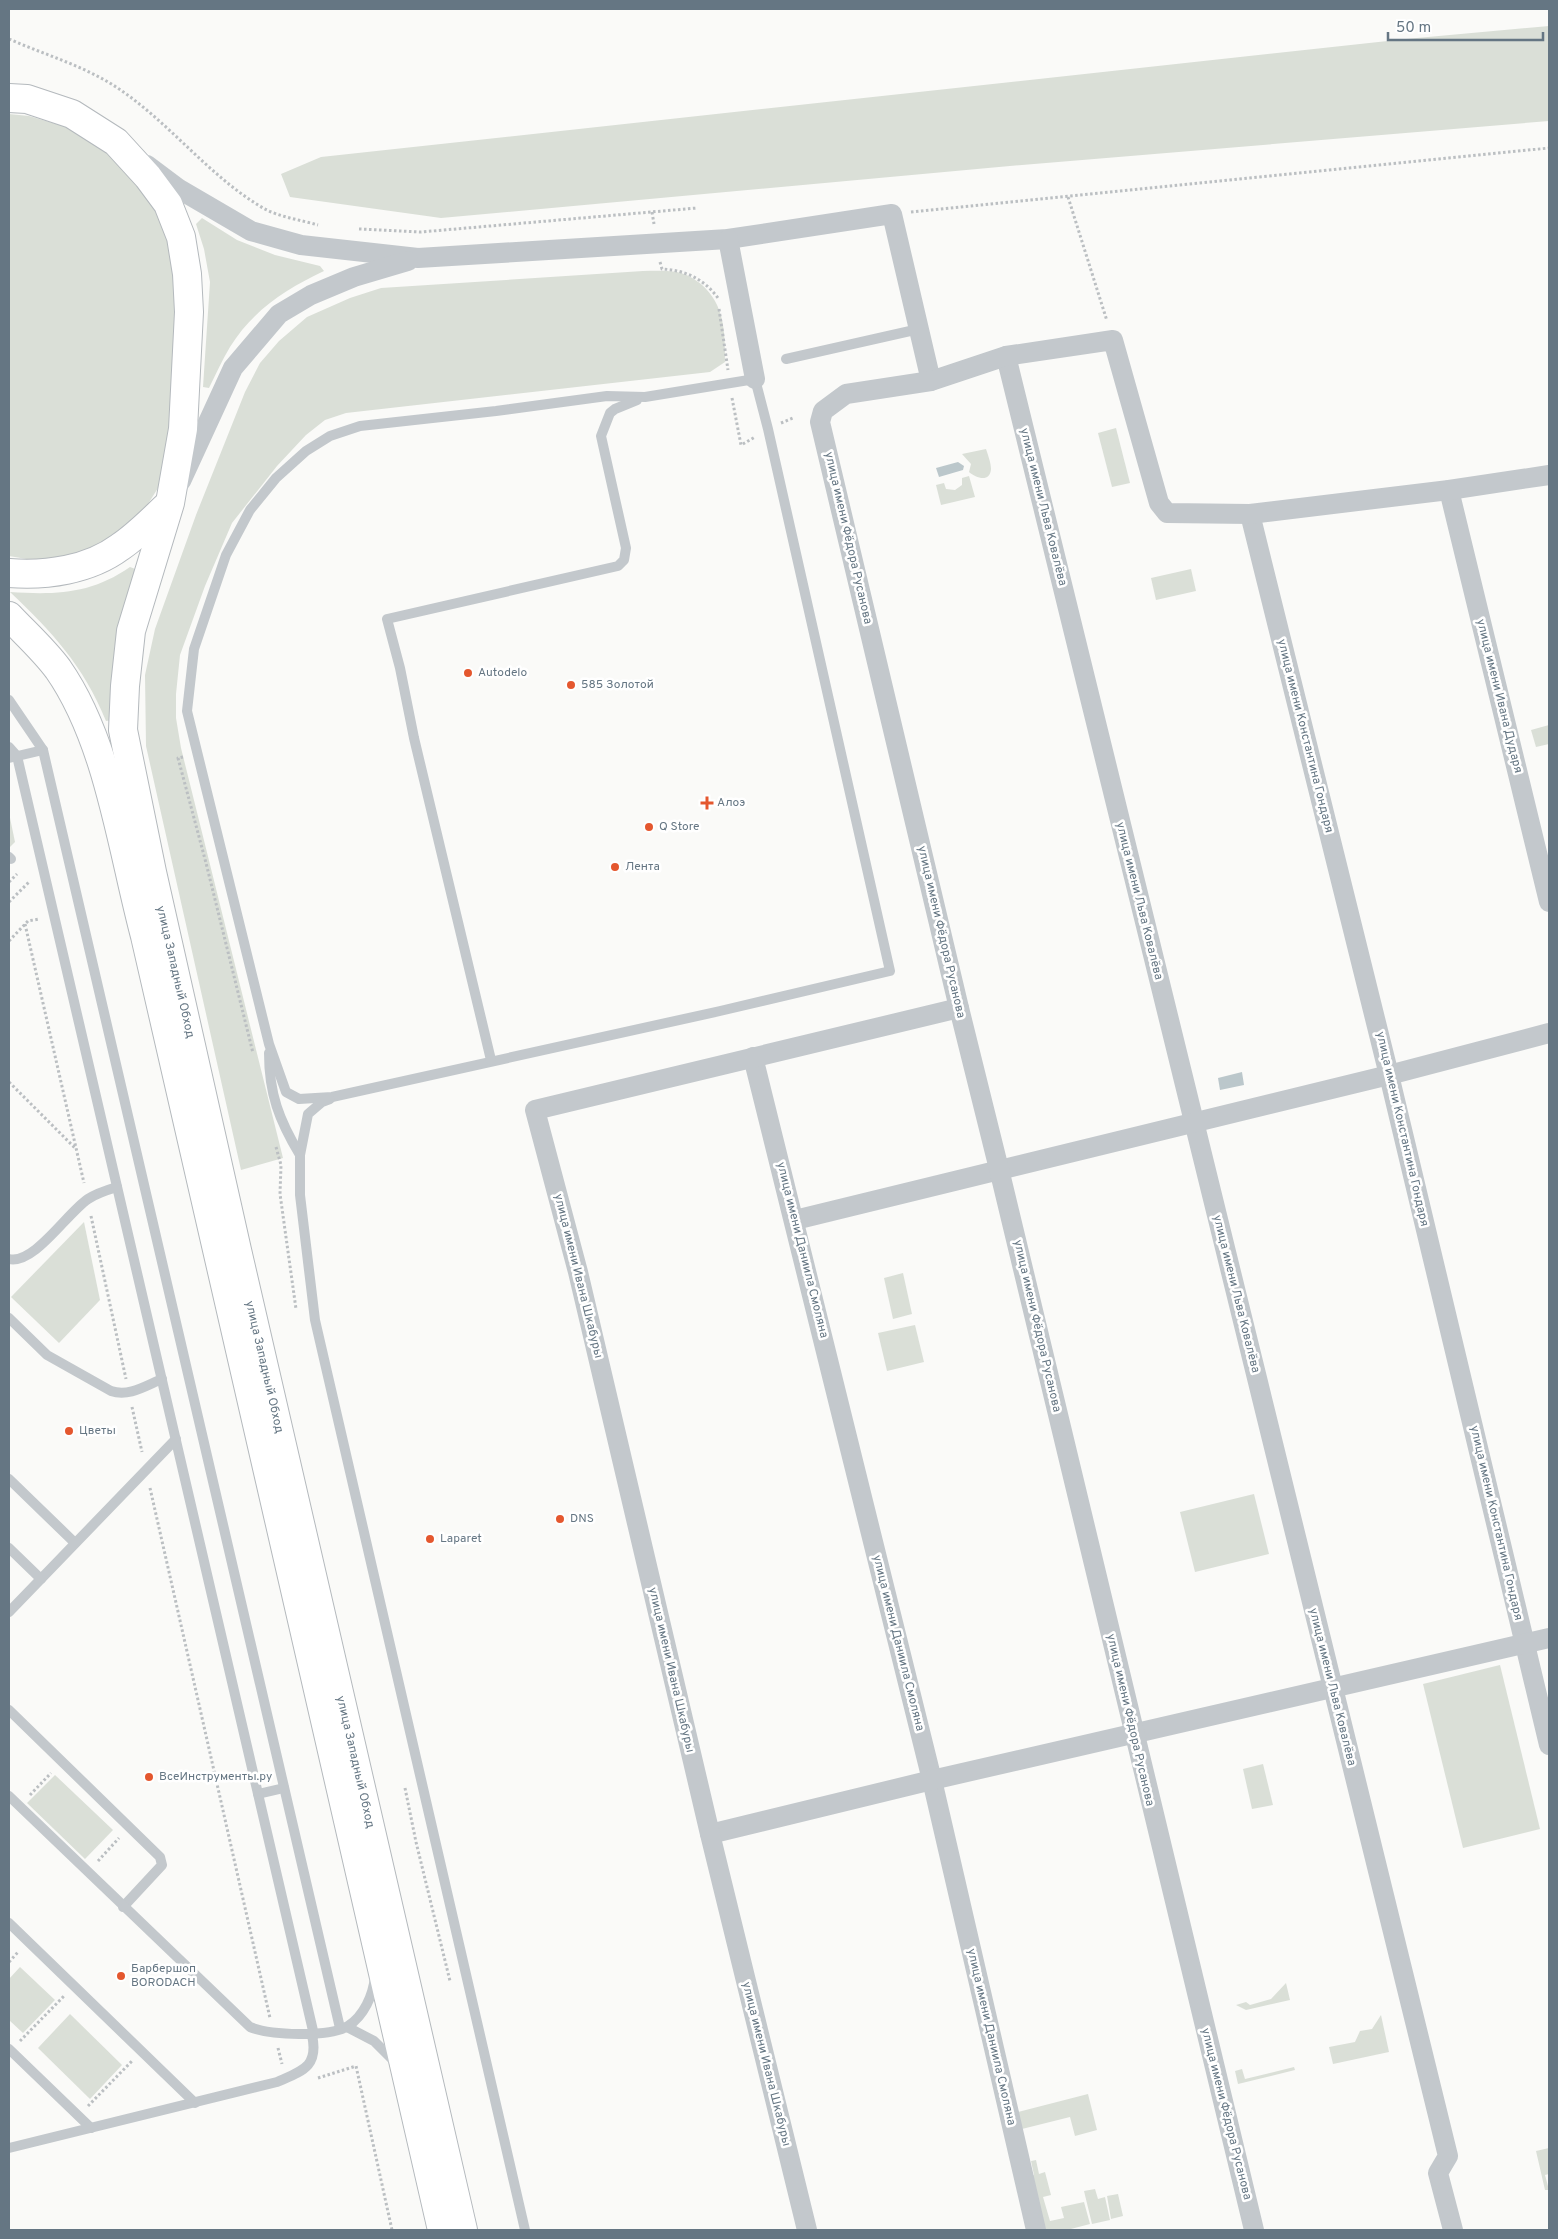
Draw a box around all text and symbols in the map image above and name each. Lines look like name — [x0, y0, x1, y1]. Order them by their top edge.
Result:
scale bar — [1388, 10, 1543, 42]
text: 50 m — [1396, 19, 1431, 38]
street label: улица имени Льва Ковалёва — [1016, 426, 1070, 588]
street label: улица имени Фёдора Русанова — [820, 450, 876, 626]
street label: улица имени Ивана Дударя — [1472, 617, 1526, 775]
street label: улица имени Константина Гондаря — [1273, 637, 1337, 835]
place label: Autodelo — [478, 665, 527, 681]
marker: Autodelo — [462, 667, 474, 679]
place label: 585 Золотой — [581, 677, 654, 693]
marker: 585 Золотой — [565, 679, 577, 691]
place label: Алоэ — [717, 795, 745, 811]
marker: Алоэ — [701, 797, 713, 809]
place label: Q Store — [659, 819, 700, 835]
street label: улица имени Льва Ковалёва — [1112, 820, 1166, 982]
marker: Q Store — [643, 821, 655, 833]
street label: улица имени Фёдора Русанова — [913, 844, 969, 1020]
place label: Лента — [625, 859, 660, 875]
marker: Лента — [609, 861, 621, 873]
street label: улица Западный Обход — [152, 904, 198, 1040]
street label: улица имени Константина Гондаря — [1372, 1030, 1432, 1228]
street label: улица имени Даниила Смоляна — [772, 1160, 832, 1340]
street label: улица имени Ивана Шкабуры — [550, 1192, 606, 1360]
street label: улица имени Льва Ковалёва — [1209, 1213, 1263, 1375]
street label: улица имени Фёдора Русанова — [1009, 1238, 1065, 1414]
street label: улица Западный Обход — [241, 1299, 287, 1435]
place label: Цветы — [79, 1423, 116, 1439]
street label: улица имени Константина Гондаря — [1466, 1424, 1526, 1622]
marker: Цветы — [63, 1425, 75, 1437]
place label: DNS — [570, 1511, 594, 1527]
marker: DNS — [554, 1513, 566, 1525]
place label: Laparet — [440, 1531, 482, 1547]
marker: Laparet — [424, 1533, 436, 1545]
street label: улица имени Даниила Смоляна — [868, 1553, 928, 1733]
street label: улица имени Ивана Шкабуры — [644, 1586, 698, 1754]
street label: улица имени Льва Ковалёва — [1305, 1606, 1359, 1768]
street label: улица имени Фёдора Русанова — [1102, 1632, 1158, 1808]
street label: улица Западный Обход — [332, 1694, 378, 1830]
place label: ВсеИнструменты.ру — [159, 1769, 272, 1785]
marker: ВсеИнструменты.ру — [143, 1771, 155, 1783]
street label: улица имени Даниила Смоляна — [963, 1947, 1019, 2127]
place label: Барбершоп BORODACH — [131, 1961, 196, 1991]
marker: Барбершоп BORODACH — [115, 1970, 127, 1982]
street label: улица имени Ивана Шкабуры — [738, 1980, 794, 2148]
street label: улица имени Фёдора Русанова — [1197, 2026, 1255, 2202]

